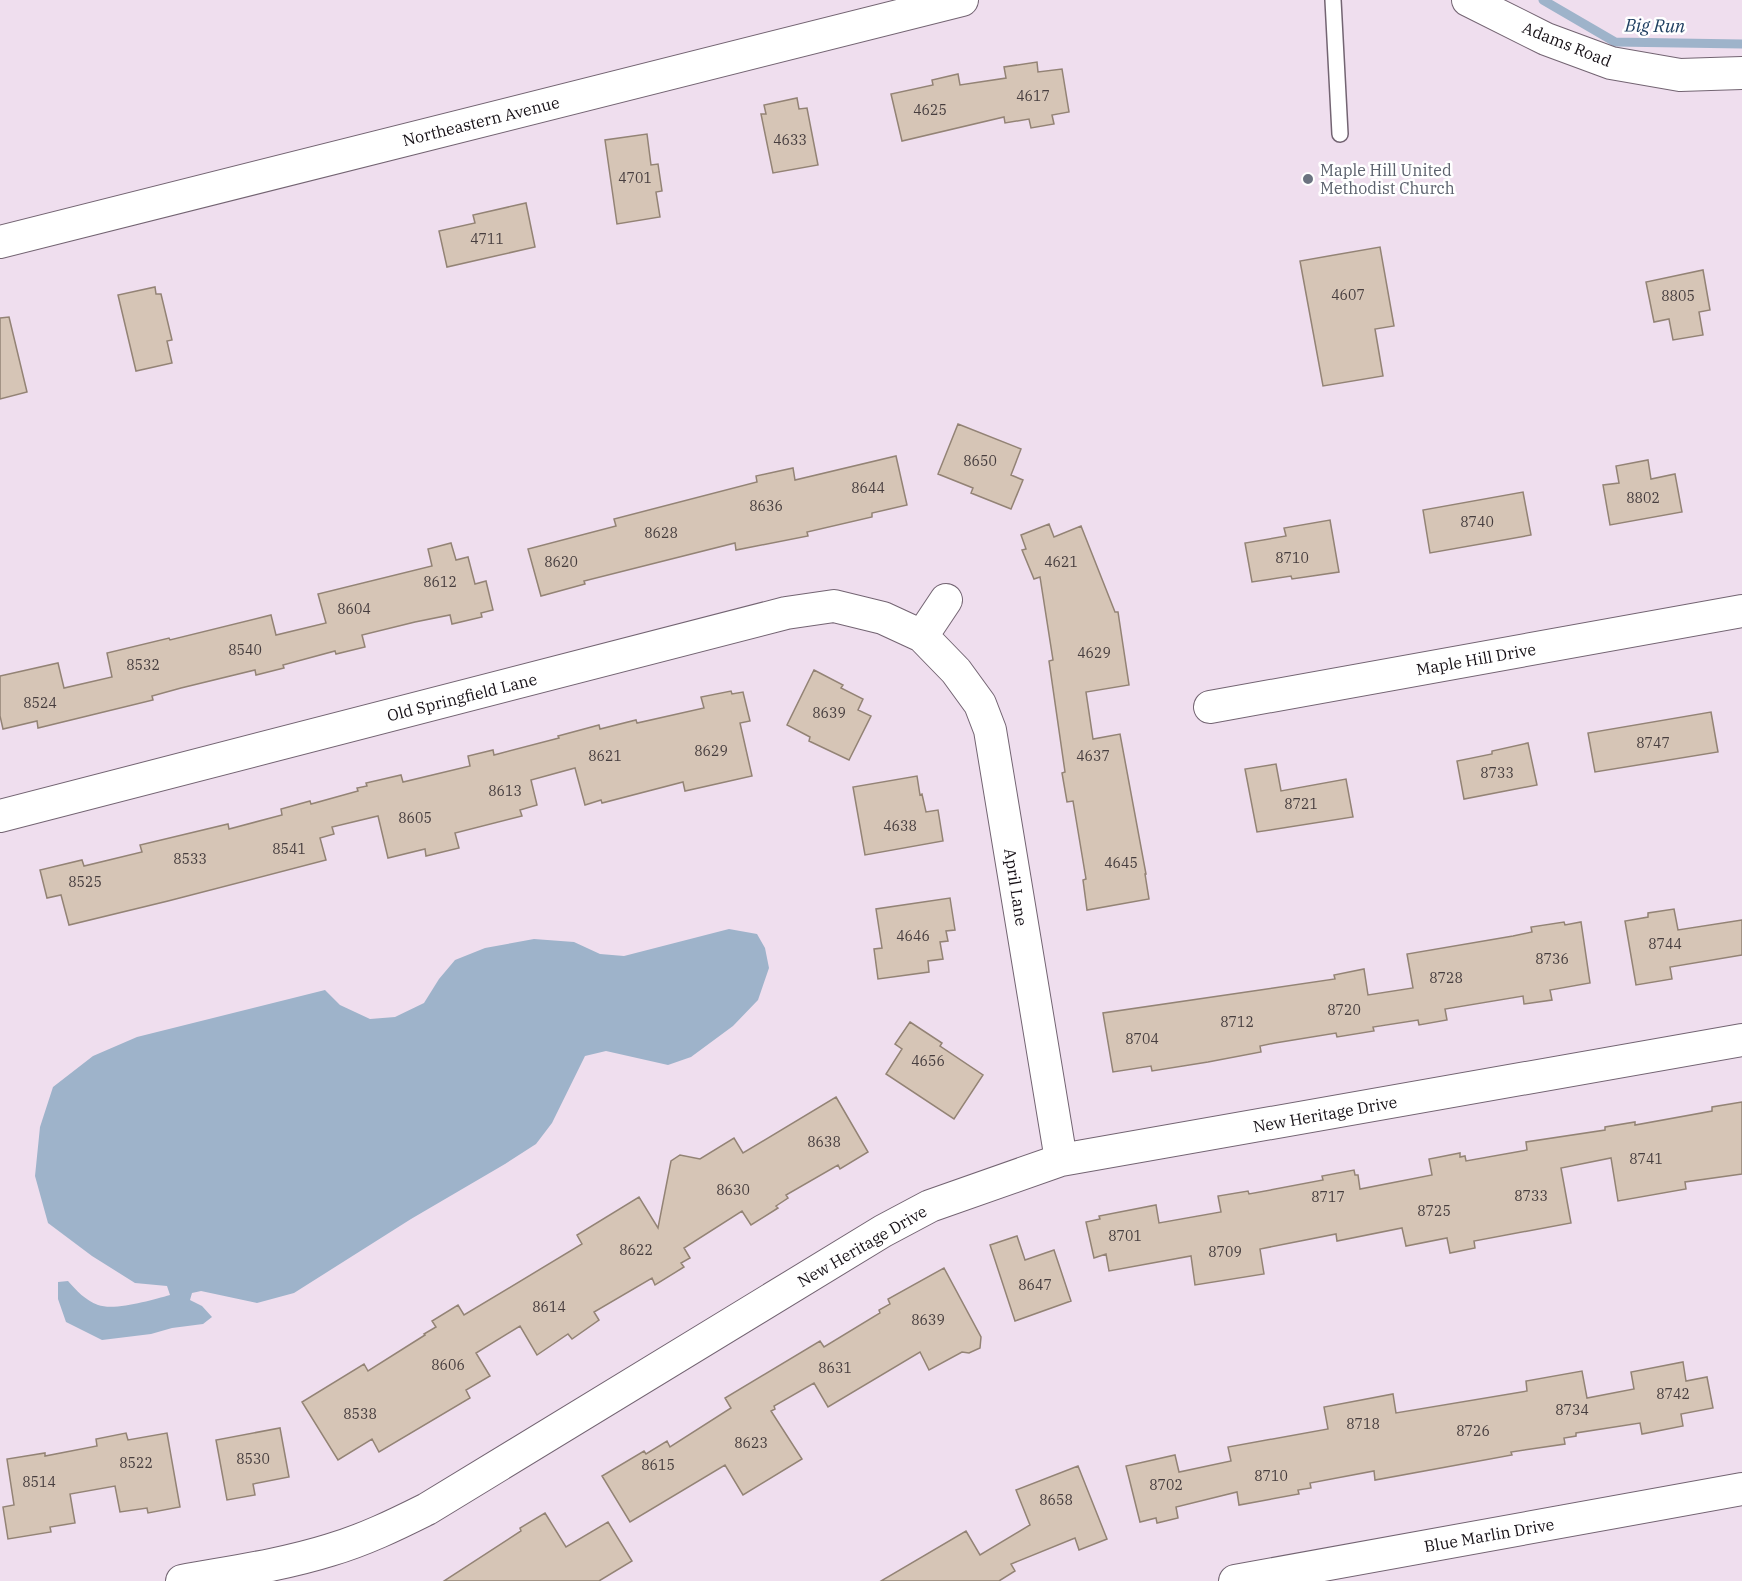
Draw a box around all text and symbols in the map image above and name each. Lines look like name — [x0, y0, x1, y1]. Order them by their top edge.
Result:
water label: Big Run — [1624, 13, 1686, 38]
street label: Adams Road — [1520, 17, 1615, 71]
house number: 4617 — [1016, 87, 1050, 105]
street label: Northeastern Avenue — [401, 92, 561, 150]
house number: 4625 — [913, 101, 947, 119]
house number: 4633 — [773, 131, 807, 149]
place label: Maple Hill United Methodist Church — [1320, 160, 1455, 198]
house number: 4701 — [618, 169, 652, 187]
marker: Maple Hill United Methodist Church — [1301, 172, 1315, 186]
house number: 4711 — [470, 230, 504, 248]
house number: 4607 — [1331, 286, 1365, 304]
house number: 8805 — [1661, 287, 1695, 305]
house number: 8650 — [963, 452, 997, 470]
house number: 8644 — [851, 479, 885, 497]
house number: 8802 — [1626, 489, 1660, 507]
house number: 8636 — [749, 497, 783, 515]
house number: 8740 — [1460, 513, 1494, 531]
house number: 8628 — [644, 524, 678, 542]
house number: 8710 — [1275, 549, 1309, 567]
house number: 8620 — [544, 553, 578, 571]
house number: 4621 — [1044, 553, 1078, 571]
house number: 8612 — [423, 573, 457, 591]
house number: 8604 — [337, 600, 371, 618]
street label: Maple Hill Drive — [1415, 639, 1537, 679]
house number: 8540 — [228, 641, 262, 659]
house number: 4629 — [1077, 644, 1111, 662]
house number: 8532 — [126, 656, 160, 674]
street label: Old Springfield Lane — [385, 669, 539, 725]
house number: 8524 — [23, 694, 57, 712]
house number: 8639 — [812, 704, 846, 722]
house number: 8747 — [1636, 734, 1670, 752]
house number: 8629 — [694, 742, 728, 760]
house number: 8621 — [588, 747, 622, 765]
house number: 4637 — [1076, 747, 1110, 765]
house number: 8733 — [1480, 764, 1514, 782]
house number: 8613 — [488, 782, 522, 800]
house number: 8721 — [1284, 795, 1318, 813]
house number: 8605 — [398, 809, 432, 827]
house number: 4638 — [883, 817, 917, 835]
house number: 8541 — [272, 840, 306, 858]
street label: April Lane — [1000, 847, 1032, 927]
house number: 8533 — [173, 850, 207, 868]
house number: 4645 — [1104, 854, 1138, 872]
house number: 8525 — [68, 873, 102, 891]
house number: 4646 — [896, 927, 930, 945]
house number: 8744 — [1648, 935, 1682, 953]
house number: 8736 — [1535, 950, 1569, 968]
house number: 8728 — [1429, 969, 1463, 987]
house number: 8720 — [1327, 1001, 1361, 1019]
house number: 8712 — [1220, 1013, 1254, 1031]
house number: 8704 — [1125, 1030, 1159, 1048]
house number: 4656 — [911, 1052, 945, 1070]
street label: New Heritage Drive — [1251, 1091, 1399, 1137]
house number: 8638 — [807, 1133, 841, 1151]
house number: 8741 — [1629, 1150, 1663, 1168]
house number: 8630 — [716, 1181, 750, 1199]
house number: 8733 — [1514, 1187, 1548, 1205]
house number: 8717 — [1311, 1188, 1345, 1206]
street label: New Heritage Drive — [794, 1201, 930, 1291]
house number: 8725 — [1417, 1202, 1451, 1220]
house number: 8701 — [1108, 1227, 1142, 1245]
house number: 8622 — [619, 1241, 653, 1259]
house number: 8709 — [1208, 1243, 1242, 1261]
house number: 8647 — [1018, 1276, 1052, 1294]
house number: 8614 — [532, 1298, 566, 1316]
house number: 8639 — [911, 1311, 945, 1329]
house number: 8606 — [431, 1356, 465, 1374]
house number: 8631 — [818, 1359, 852, 1377]
house number: 8742 — [1656, 1385, 1690, 1403]
house number: 8734 — [1555, 1401, 1589, 1419]
house number: 8538 — [343, 1405, 377, 1423]
house number: 8718 — [1346, 1415, 1380, 1433]
house number: 8726 — [1456, 1422, 1490, 1440]
house number: 8623 — [734, 1434, 768, 1452]
house number: 8530 — [236, 1450, 270, 1468]
house number: 8522 — [119, 1454, 153, 1472]
house number: 8615 — [641, 1456, 675, 1474]
house number: 8710 — [1254, 1467, 1288, 1485]
house number: 8514 — [22, 1473, 56, 1491]
house number: 8702 — [1149, 1476, 1183, 1494]
house number: 8658 — [1039, 1491, 1073, 1509]
street label: Blue Marlin Drive — [1422, 1514, 1556, 1556]

